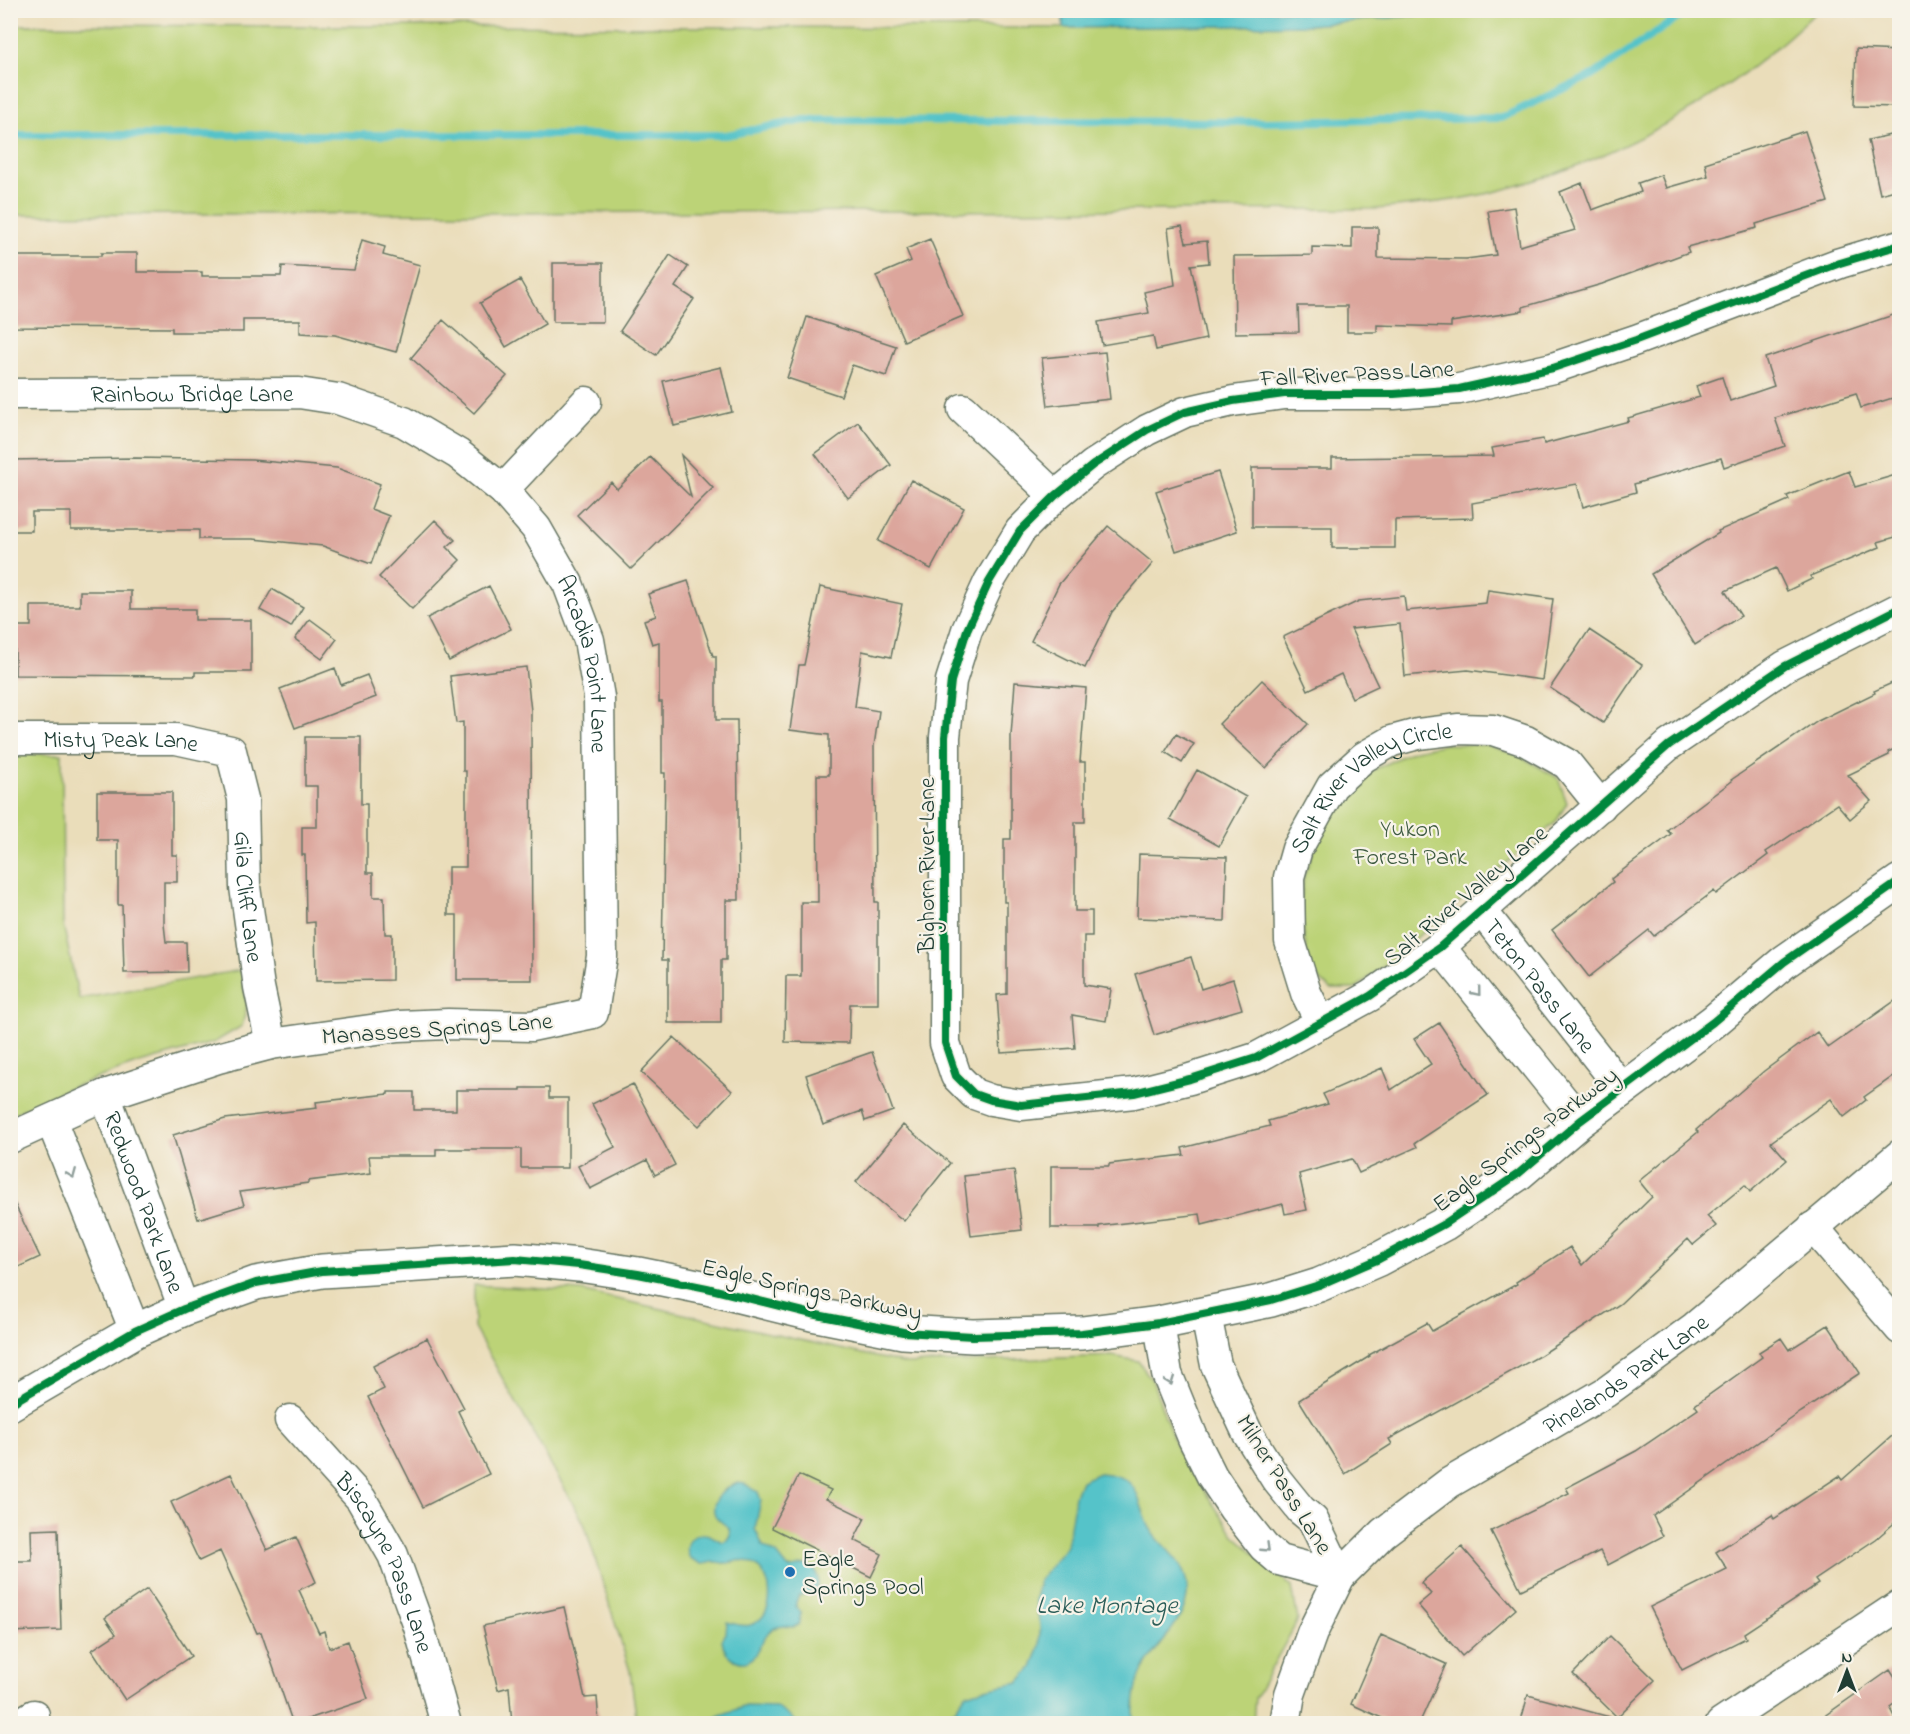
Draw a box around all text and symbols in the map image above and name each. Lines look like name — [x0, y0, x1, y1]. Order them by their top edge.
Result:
street label: Fall River Pass Lane — [1258, 353, 1455, 398]
street label: Rainbow Bridge Lane — [91, 378, 294, 414]
street label: Arcadia Point Lane — [546, 569, 615, 753]
street label: Salt River Valley Circle — [1283, 715, 1455, 861]
street label: Misty Peak Lane — [43, 724, 202, 763]
street label: Bighorn River Lane — [911, 777, 946, 954]
park label: Yukon Forest Park — [1352, 813, 1467, 876]
street label: Salt River Valley Lane — [1377, 817, 1557, 977]
street label: Gila Cliff Lane — [224, 831, 270, 965]
street label: Teton Pass Lane — [1474, 912, 1603, 1062]
one-way arrow — [1469, 985, 1480, 996]
street label: Manasses Springs Lane — [321, 1005, 554, 1056]
street label: Eagle Springs Parkway — [1426, 1059, 1627, 1223]
street label: Redwood Park Lane — [93, 1107, 192, 1299]
one-way arrow — [65, 1168, 77, 1179]
street label: Eagle Springs Parkway — [698, 1251, 925, 1333]
street label: Pinelands Park Lane — [1537, 1307, 1718, 1445]
one-way arrow — [1162, 1375, 1175, 1385]
street label: Milner Pass Lane — [1226, 1409, 1340, 1562]
street label: Biscayne Pass Lane — [324, 1465, 441, 1658]
one-way arrow — [1260, 1541, 1270, 1552]
place label: Eagle Springs Pool — [802, 1543, 924, 1606]
marker: Eagle Springs Pool — [783, 1565, 797, 1579]
water label: Lake Montage — [1036, 1588, 1179, 1626]
north arrow — [1817, 1641, 1877, 1701]
text: N — [1842, 1646, 1853, 1670]

